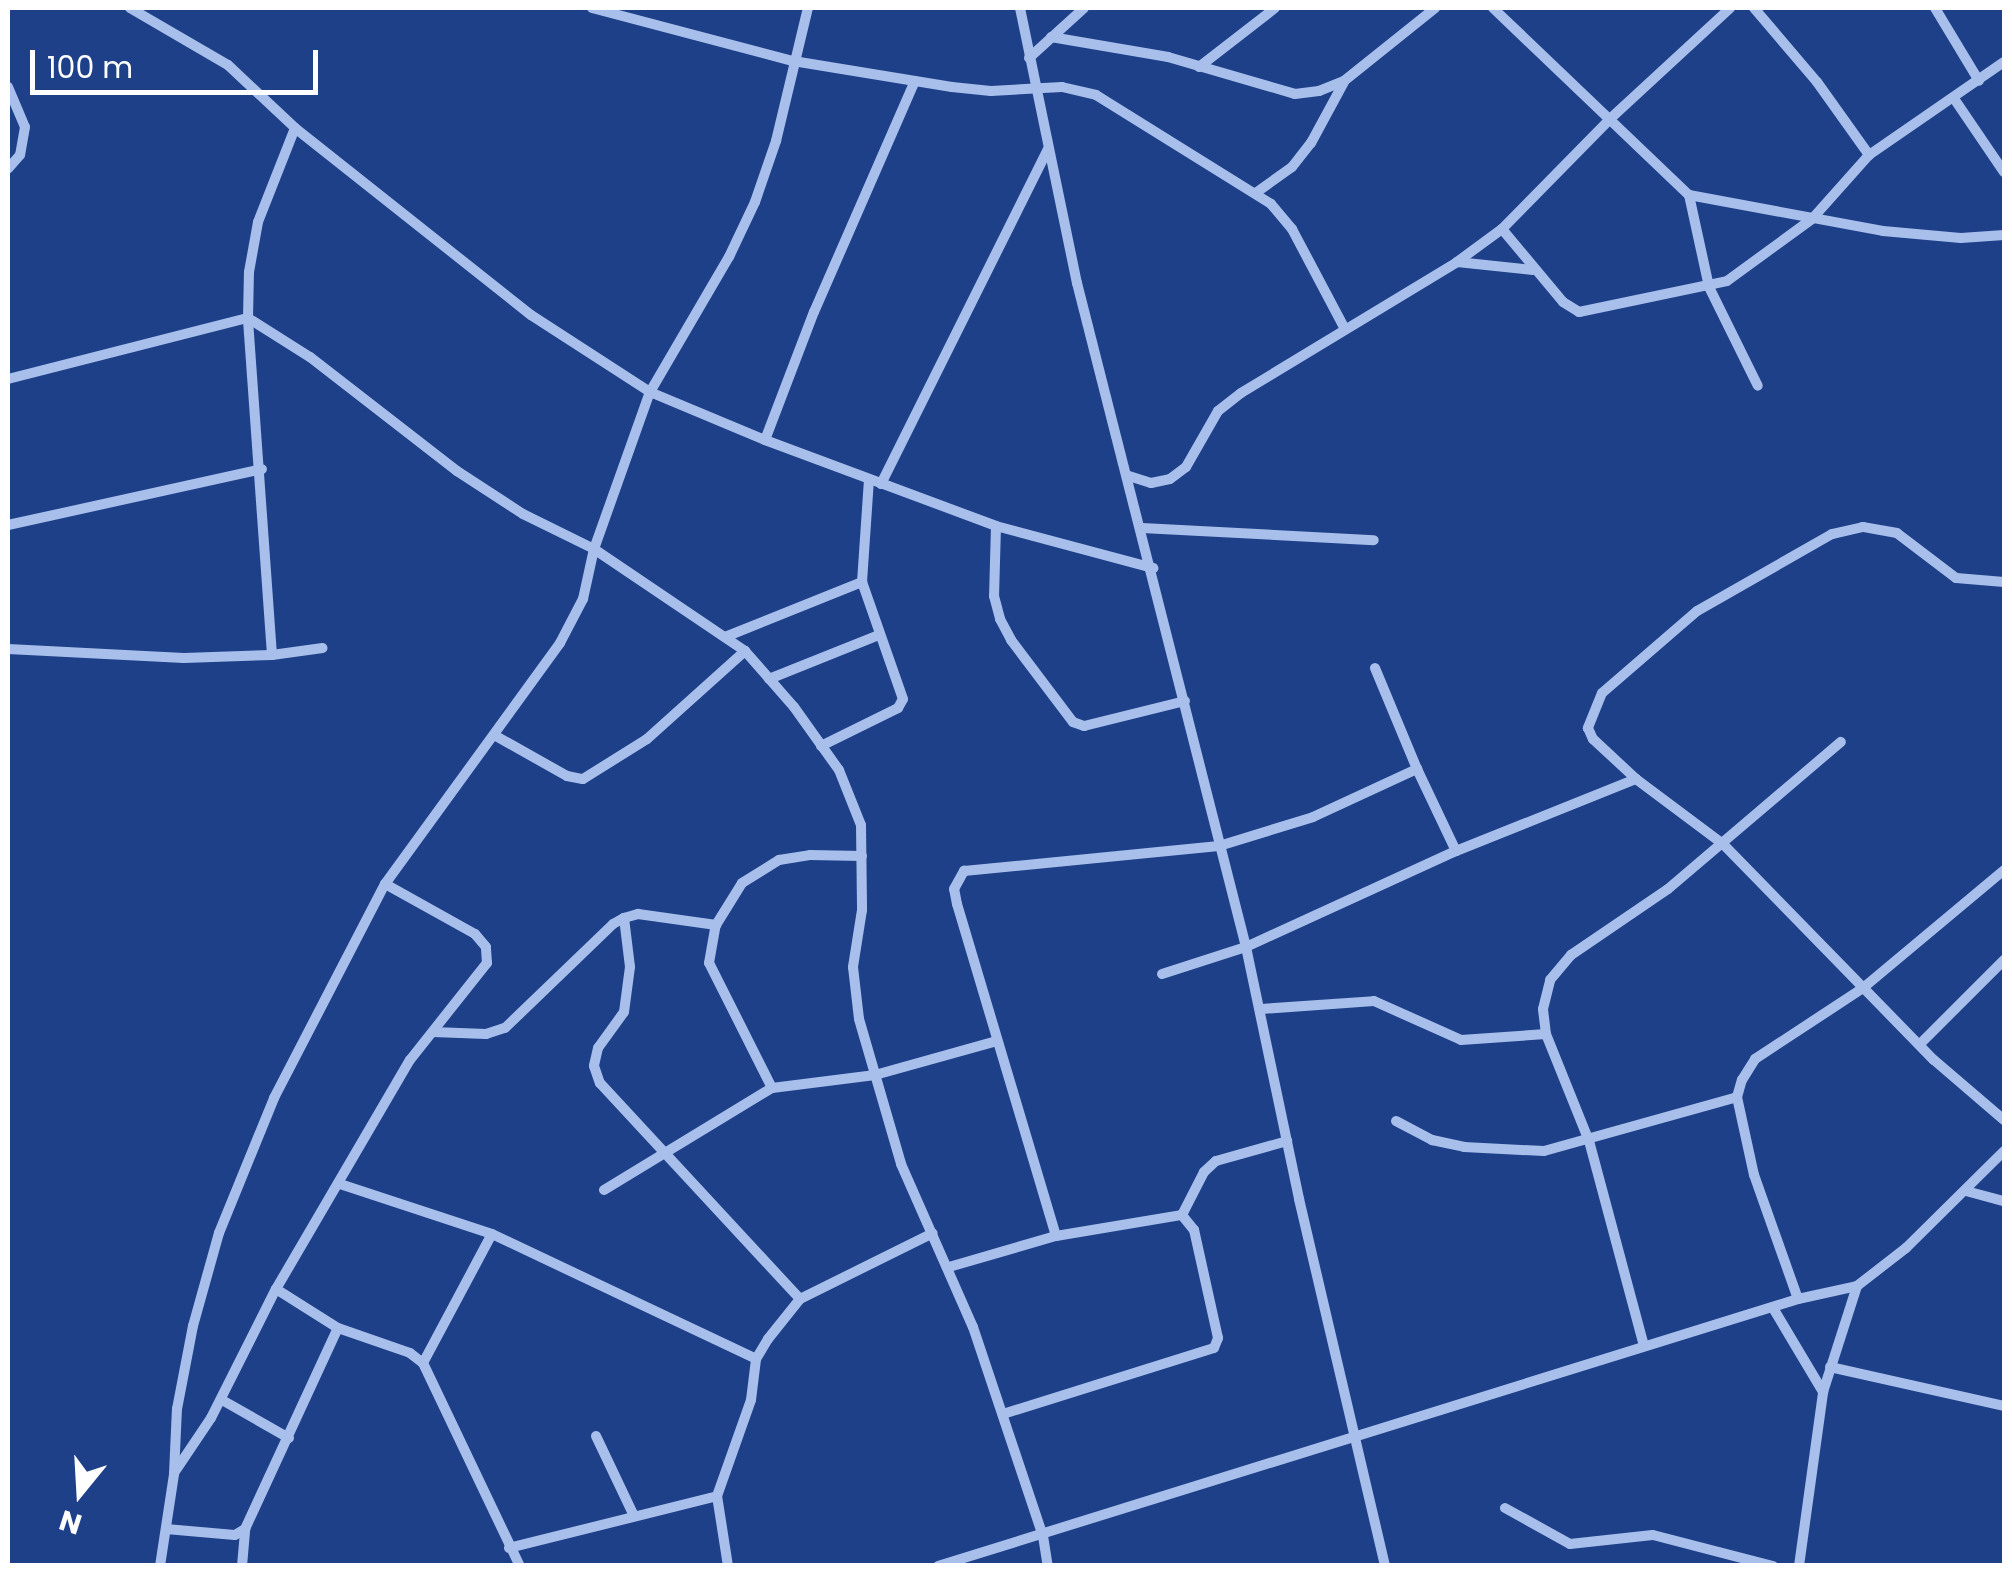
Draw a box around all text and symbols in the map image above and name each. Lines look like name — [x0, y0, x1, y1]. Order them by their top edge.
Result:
scale bar — [35, 30, 322, 92]
text: 100 m — [47, 46, 133, 89]
north arrow — [30, 1443, 130, 1543]
text: N — [55, 1500, 87, 1544]

